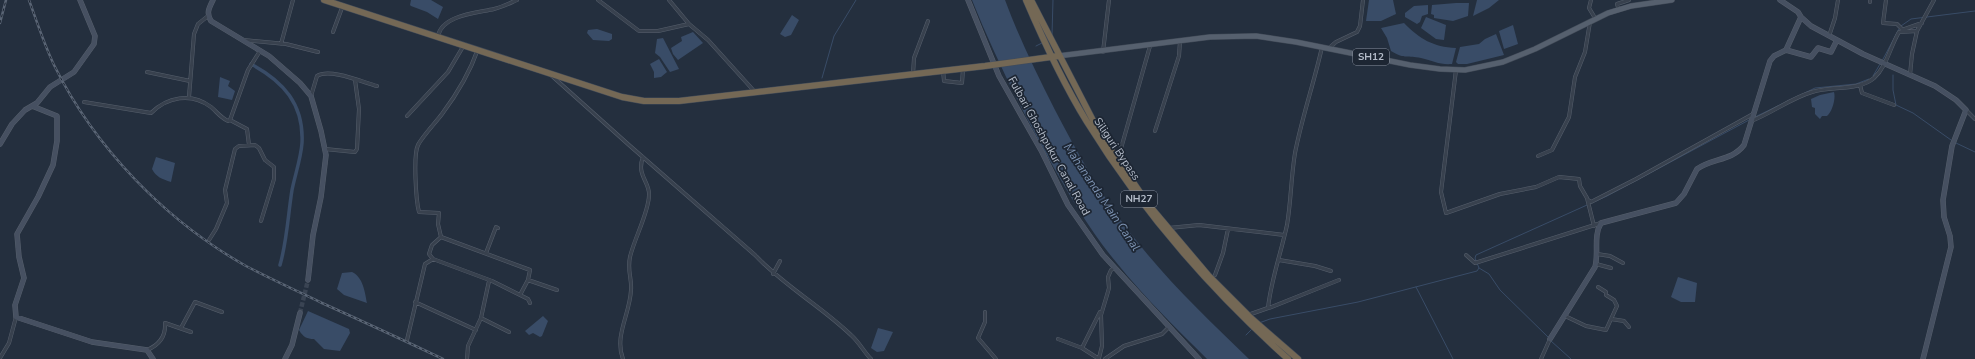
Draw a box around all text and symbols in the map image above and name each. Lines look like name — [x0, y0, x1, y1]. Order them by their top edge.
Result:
road number: SH12 — [1353, 49, 1389, 65]
street label: Fulbari Ghoshpukur Canal Road — [1004, 74, 1094, 218]
street label: Siliguri Bypass — [1090, 115, 1144, 183]
water label: Mahananda Main Canal — [1060, 140, 1144, 254]
road number: NH27 — [1121, 191, 1157, 207]

